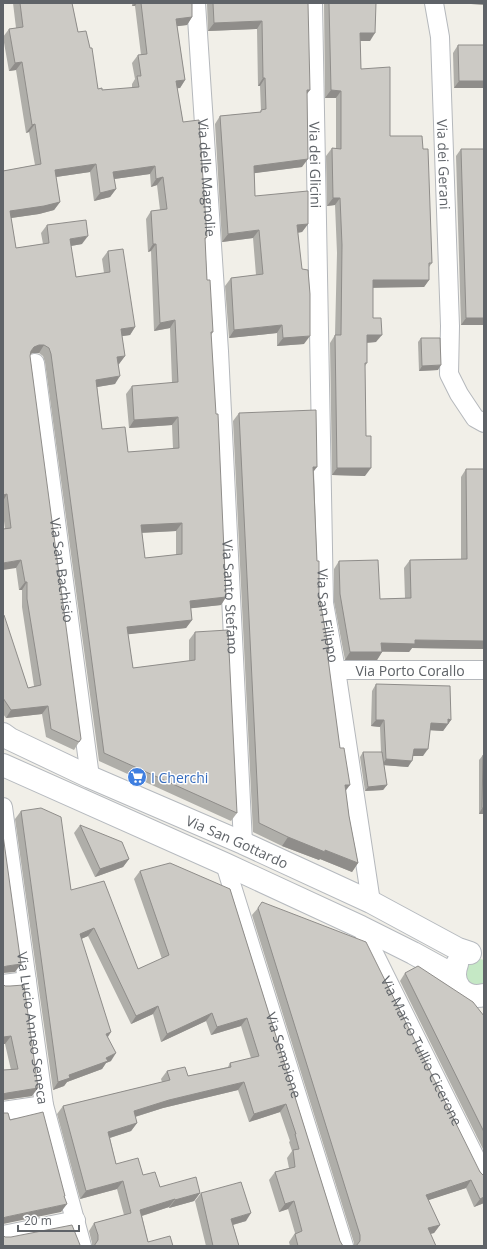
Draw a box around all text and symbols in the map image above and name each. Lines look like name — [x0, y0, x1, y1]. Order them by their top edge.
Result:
street label: Via delle Magnolie — [194, 118, 221, 237]
street label: Via dei Gerani — [433, 119, 455, 210]
street label: Via dei Glicini — [306, 121, 326, 208]
street label: Via San Bachisio — [46, 517, 79, 624]
street label: Via Santo Stefano — [219, 539, 243, 655]
street label: Via San Filippo — [314, 568, 344, 664]
street label: Via Porto Corallo — [355, 661, 465, 680]
supermarket icon: I Cherchi — [126, 766, 148, 788]
place label: I Cherchi — [151, 768, 208, 787]
street label: Via San Gottardo — [183, 810, 292, 872]
street label: Via Lucio Anneo Seneca — [13, 950, 53, 1106]
street label: Via Marco Tullio Cicerone — [377, 973, 468, 1129]
street label: Via Sempione — [262, 1010, 307, 1100]
scale bar — [18, 1207, 79, 1233]
text: 20 m — [24, 1212, 52, 1229]

